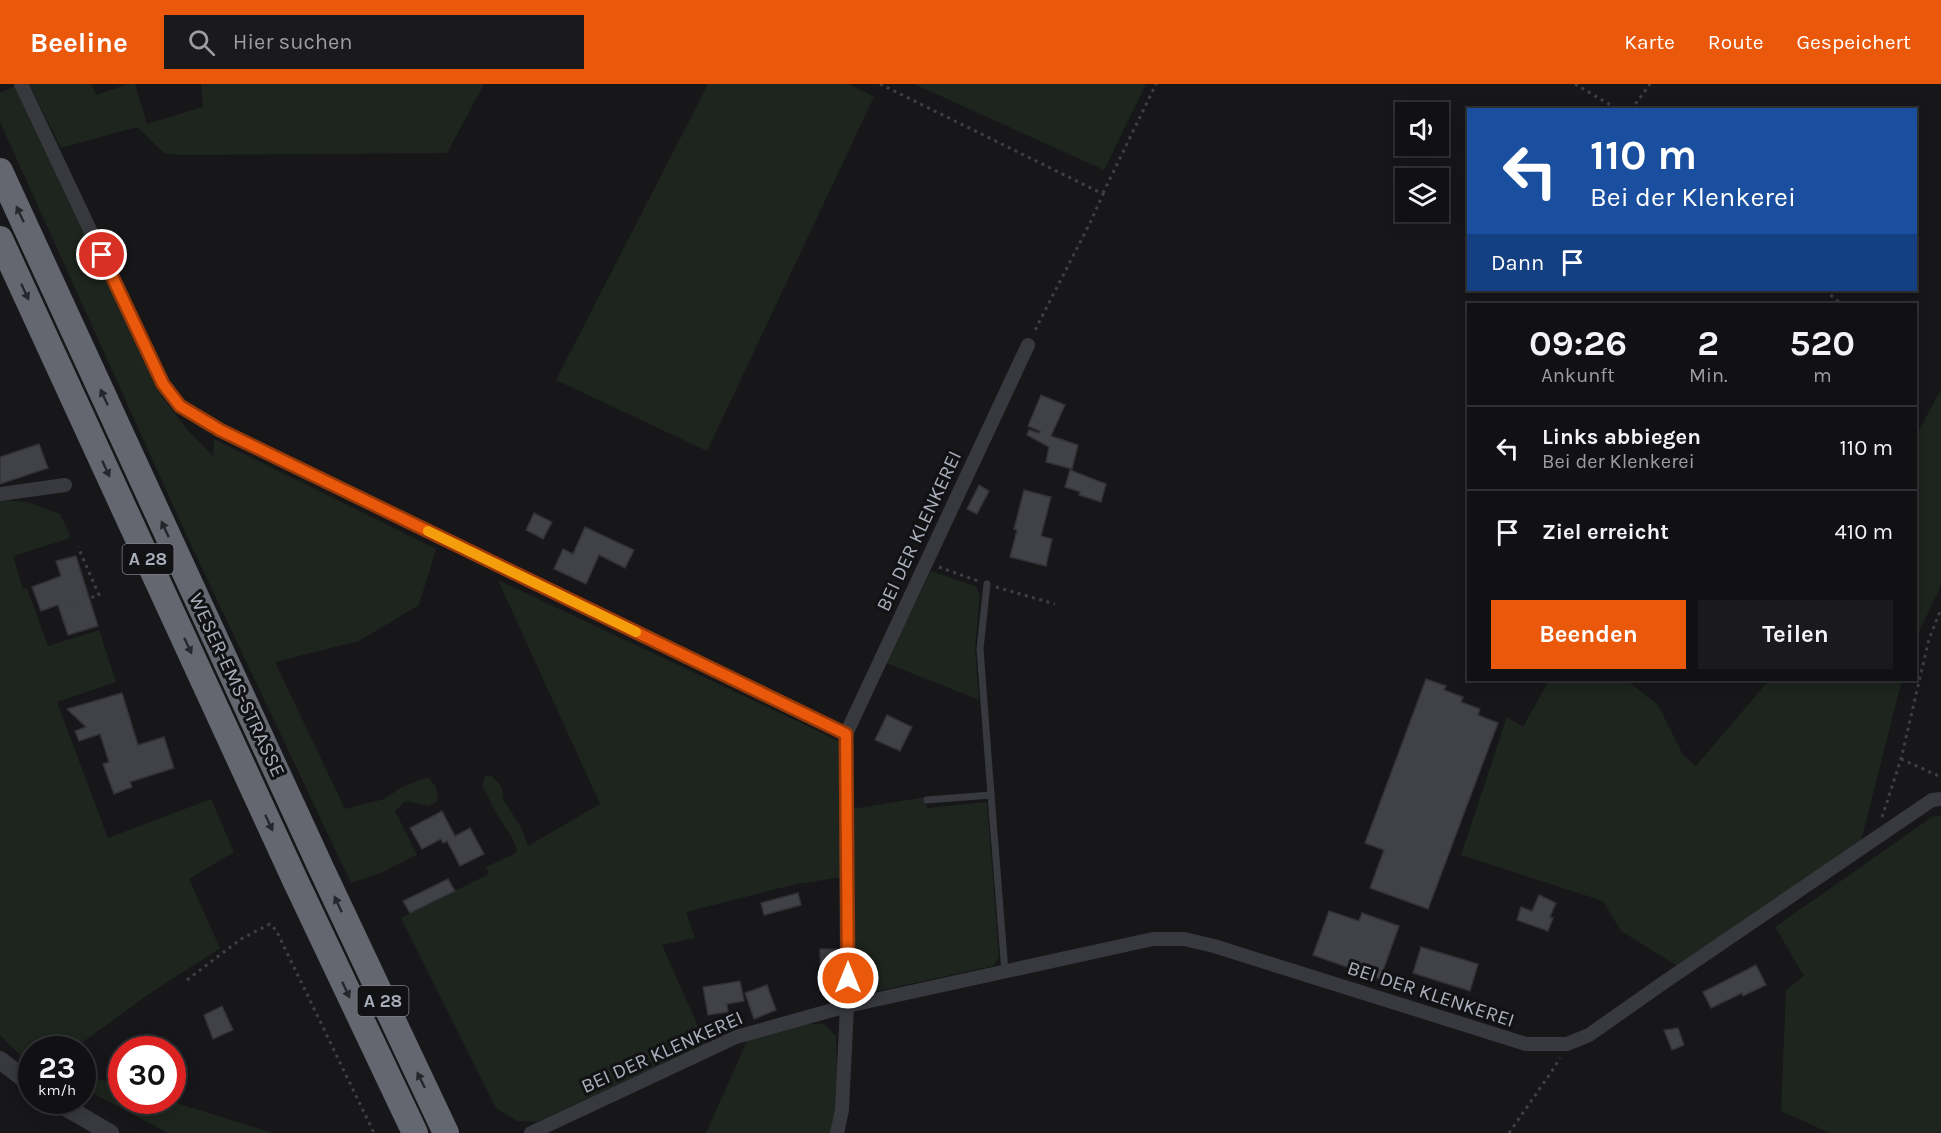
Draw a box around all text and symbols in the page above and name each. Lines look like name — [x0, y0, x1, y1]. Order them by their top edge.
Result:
search box — [164, 15, 584, 69]
text: Beeline — [30, 26, 128, 59]
icon: search — [185, 26, 218, 59]
text: Hier suchen — [233, 29, 353, 55]
text: Karte — [1624, 30, 1675, 54]
text: Route — [1708, 30, 1764, 54]
text: Gespeichert — [1797, 30, 1911, 54]
map controls — [1395, 102, 1449, 222]
button: sound — [1395, 102, 1449, 156]
text: 110 m — [1590, 130, 1697, 180]
icon: left — [1491, 132, 1569, 210]
button: layers — [1395, 168, 1449, 222]
text: Bei der Klenkerei — [1590, 181, 1796, 213]
one-way arrow — [15, 205, 24, 222]
pin — [76, 229, 127, 280]
icon: arrive — [85, 238, 118, 271]
icon: arrive — [1556, 246, 1589, 279]
text: Dann — [1491, 250, 1544, 276]
one-way arrow — [20, 284, 29, 301]
text: 09:26 — [1529, 322, 1627, 364]
text: 2 — [1697, 322, 1719, 364]
text: 520 — [1789, 322, 1855, 364]
text: Ankunft — [1541, 364, 1615, 387]
text: Min. — [1689, 364, 1728, 387]
text: m — [1813, 364, 1832, 387]
one-way arrow — [99, 387, 109, 405]
text: Links abbiegen — [1542, 424, 1701, 450]
icon: left — [1491, 432, 1524, 465]
text: 110 m — [1840, 435, 1893, 461]
street label: BEI DER KLENKEREI — [872, 447, 966, 615]
text: Bei der Klenkerei — [1542, 450, 1695, 473]
one-way arrow — [102, 461, 111, 478]
icon: arrive — [1491, 516, 1524, 549]
one-way arrow — [160, 519, 170, 537]
text: Ziel erreicht — [1542, 519, 1669, 545]
text: 410 m — [1835, 519, 1893, 545]
road number: A 28 — [122, 544, 174, 574]
street label: WESER-EMS-STRASSE — [184, 589, 290, 781]
button: Beenden — [1491, 600, 1686, 669]
button: Teilen — [1698, 600, 1893, 669]
one-way arrow — [183, 638, 192, 655]
one-way arrow — [265, 815, 274, 832]
one-way arrow — [333, 895, 342, 912]
position arrow — [816, 946, 880, 1010]
street label: BEI DER KLENKEREI — [1345, 956, 1517, 1032]
one-way arrow — [342, 981, 351, 998]
road number: A 28 — [358, 986, 409, 1016]
street label: BEI DER KLENKEREI — [578, 1006, 746, 1098]
speed limit sign: 30 — [108, 1036, 186, 1114]
text: 23 — [39, 1050, 75, 1086]
one-way arrow — [416, 1072, 425, 1089]
text: km/h — [38, 1081, 76, 1099]

